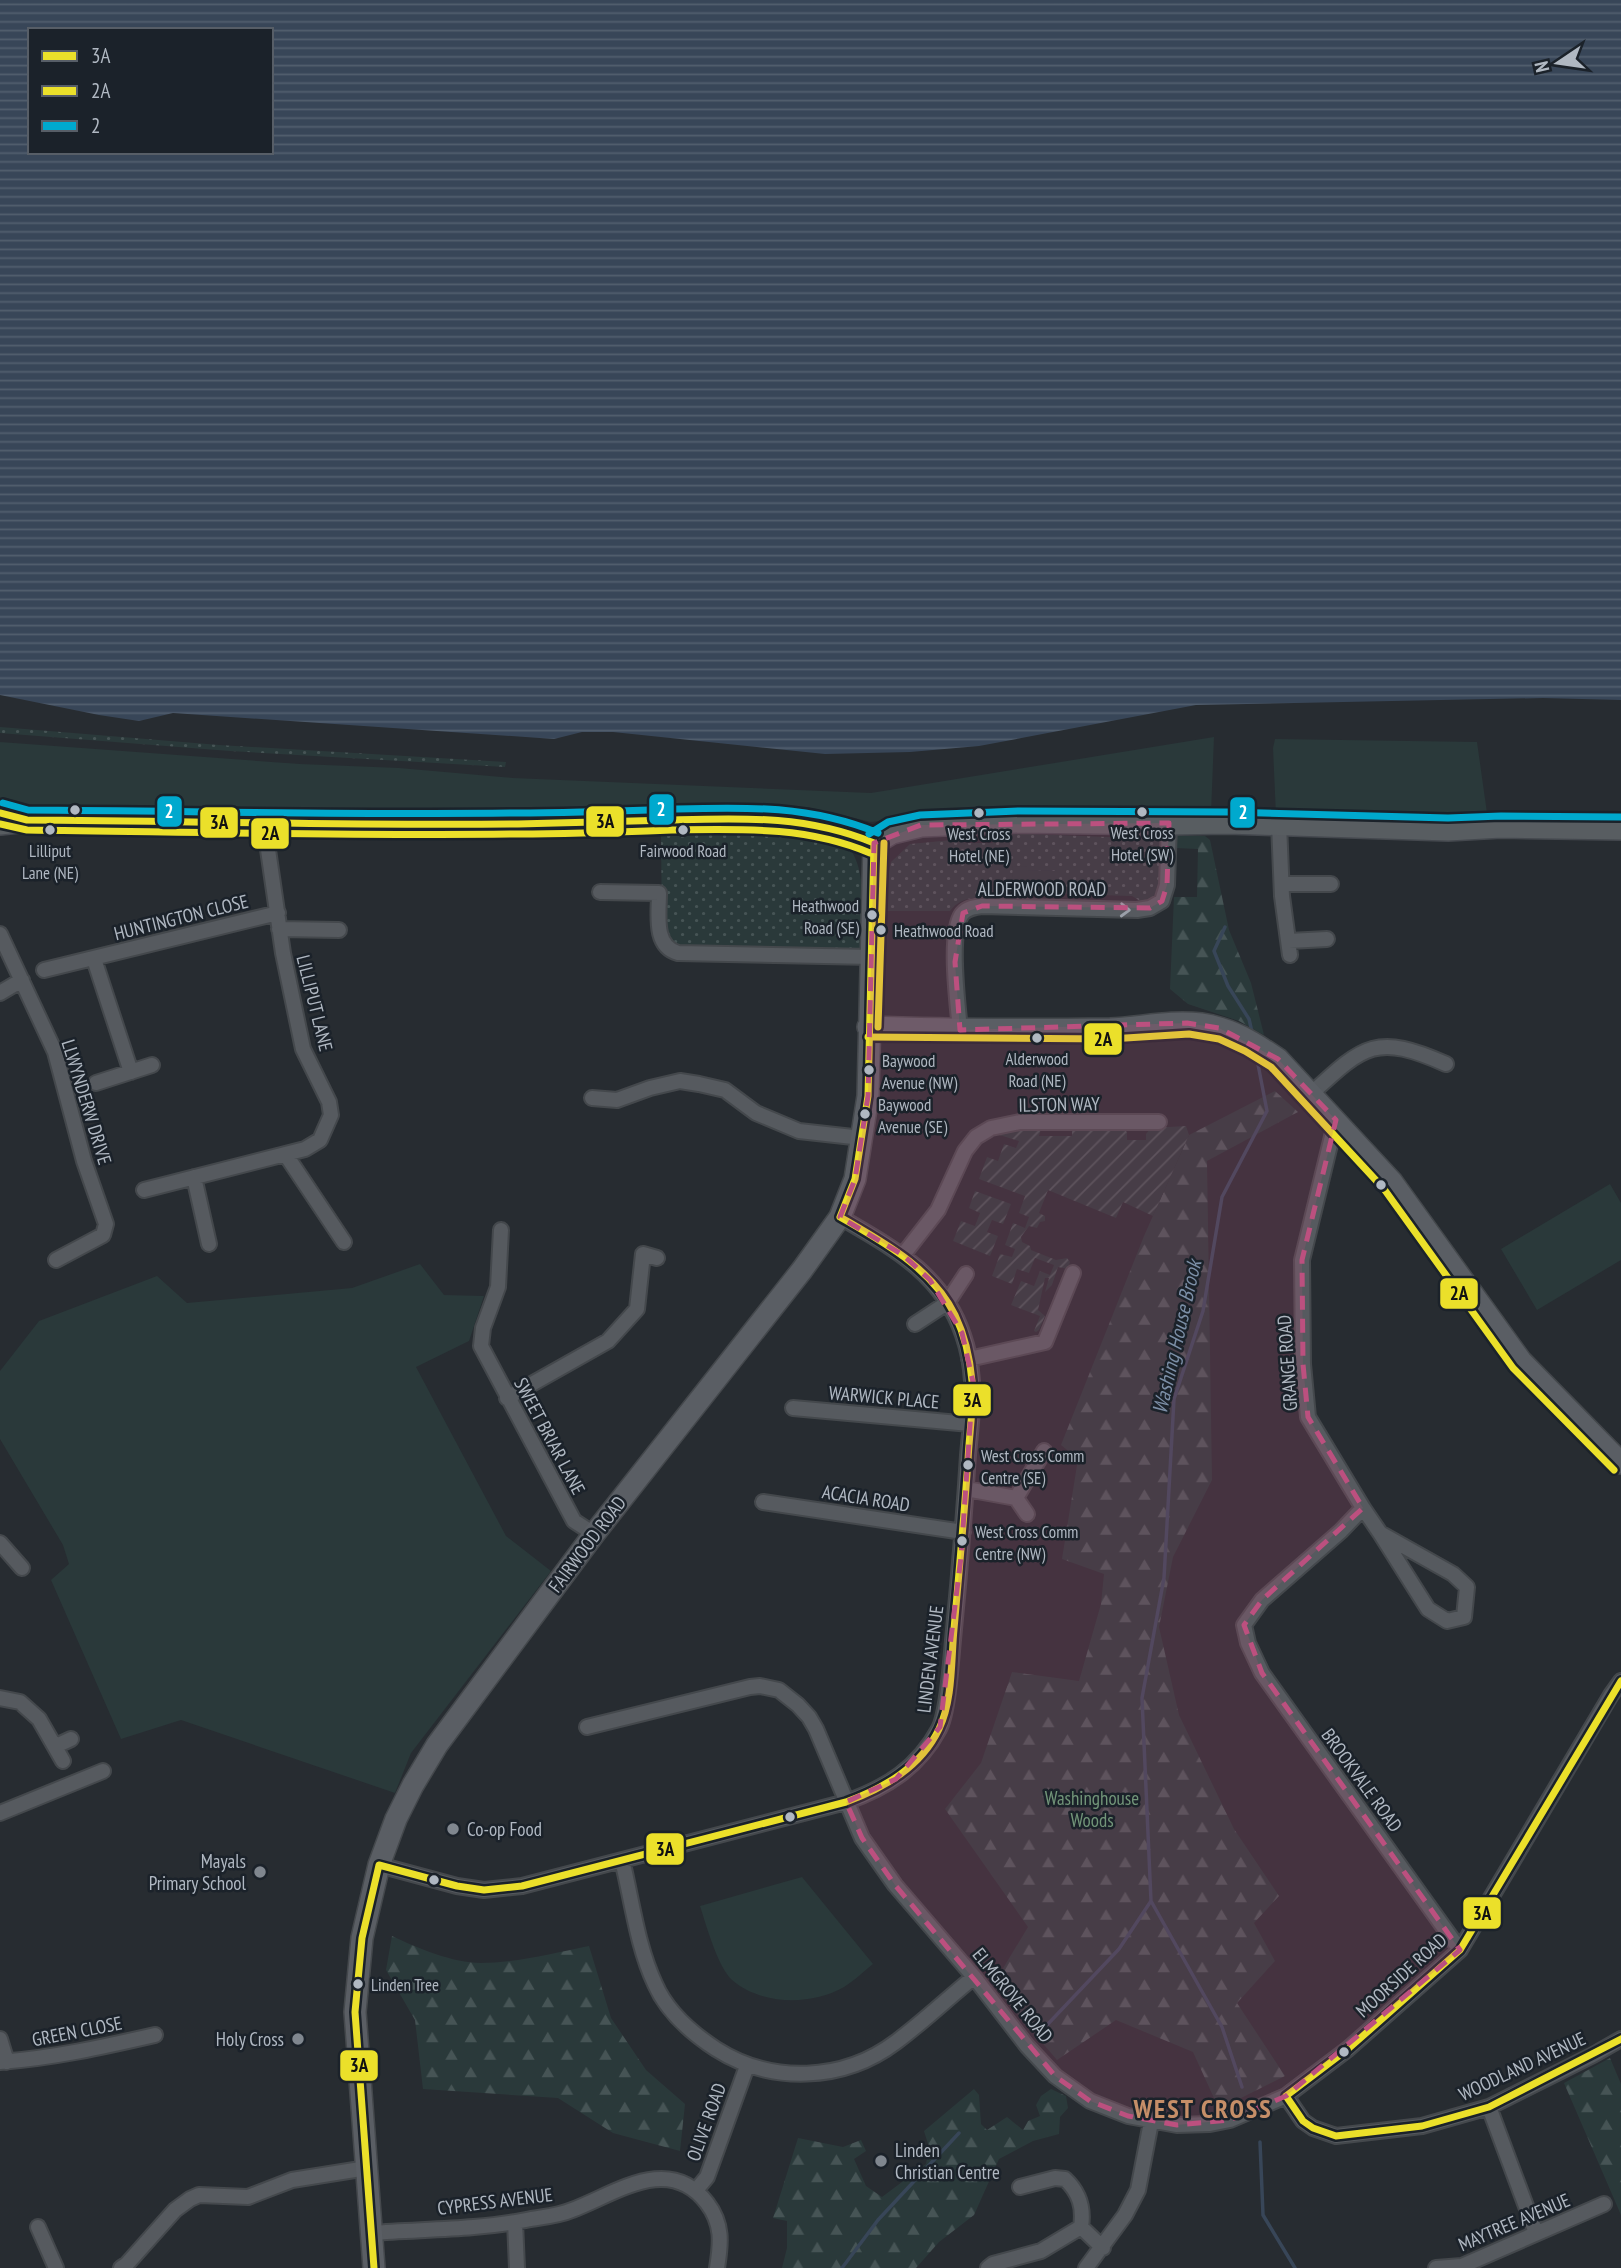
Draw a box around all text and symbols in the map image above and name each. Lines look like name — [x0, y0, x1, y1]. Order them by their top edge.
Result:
legend — [28, 28, 273, 154]
north arrow — [1523, 28, 1593, 98]
text: 3A — [91, 42, 110, 69]
text: N — [1529, 59, 1554, 75]
text: 2A — [91, 77, 110, 104]
text: 2 — [91, 112, 100, 139]
line badge: 2 — [648, 793, 675, 826]
line badge: 2 — [156, 795, 183, 828]
line badge: 2 — [1229, 796, 1256, 829]
text: 2 — [656, 797, 666, 821]
text: 2 — [164, 799, 174, 823]
text: 2 — [1238, 800, 1248, 824]
unlabelled marker — [68, 803, 82, 817]
line badge: 3A — [585, 805, 625, 838]
marker: West Cross Hotel (SW) — [1135, 805, 1149, 819]
line badge: 3A — [199, 806, 239, 839]
marker: West Cross Hotel (NE) — [972, 806, 986, 820]
text: 3A — [596, 809, 615, 833]
text: 3A — [210, 810, 229, 834]
line badge: 2A — [250, 817, 290, 850]
text: 2A — [261, 821, 280, 845]
place label: West Cross Hotel (SW) — [1111, 822, 1174, 866]
marker: Lilliput Lane (NE) — [43, 823, 57, 837]
marker: Fairwood Road — [676, 823, 690, 837]
place label: West Cross Hotel (NE) — [948, 823, 1011, 867]
place label: Lilliput Lane (NE) — [22, 840, 78, 884]
place label: Fairwood Road — [640, 840, 726, 862]
street label: ALDERWOOD ROAD — [978, 877, 1106, 901]
street label: HUNTINGTON CLOSE — [111, 889, 251, 945]
place label: Heathwood Road (SE) — [792, 895, 859, 939]
one-way arrow — [1120, 902, 1131, 917]
marker: Heathwood Road (SE) — [865, 908, 879, 922]
place label: Heathwood Road — [894, 920, 994, 942]
marker: Heathwood Road — [874, 923, 888, 937]
street label: LILLIPUT LANE — [291, 952, 339, 1054]
line badge: 2A — [1083, 1022, 1123, 1056]
text: 2A — [1094, 1027, 1113, 1051]
marker: Alderwood Road (NE) — [1030, 1031, 1044, 1045]
street label: LLWYNDERW DRIVE — [57, 1037, 117, 1167]
place label: Alderwood Road (NE) — [1006, 1048, 1068, 1092]
place label: Baywood Avenue (NW) — [882, 1050, 957, 1094]
marker: Baywood Avenue (NW) — [862, 1063, 876, 1077]
street label: ILSTON WAY — [1018, 1091, 1100, 1117]
place label: Baywood Avenue (SE) — [878, 1094, 947, 1138]
marker: Baywood Avenue (SE) — [858, 1107, 872, 1121]
unlabelled marker — [1374, 1178, 1388, 1192]
water label: Washing House Brook — [1146, 1255, 1208, 1416]
line badge: 2A — [1439, 1277, 1479, 1310]
text: 2A — [1450, 1281, 1469, 1305]
street label: GRANGE ROAD — [1272, 1314, 1302, 1412]
street label: SWEET BRIAR LANE — [509, 1373, 591, 1499]
street label: WARWICK PLACE — [828, 1380, 940, 1414]
line badge: 3A — [952, 1383, 992, 1417]
text: 3A — [963, 1388, 982, 1412]
place label: West Cross Comm Centre (SE) — [981, 1445, 1084, 1489]
marker: West Cross Comm Centre (SE) — [961, 1458, 975, 1472]
street label: ACACIA ROAD — [820, 1479, 912, 1517]
street label: FAIRWOOD ROAD — [543, 1491, 631, 1597]
place label: West Cross Comm Centre (NW) — [975, 1521, 1078, 1565]
marker: West Cross Comm Centre (NW) — [955, 1534, 969, 1548]
street label: LINDEN AVENUE — [912, 1604, 948, 1714]
street label: BROOKVALE ROAD — [1316, 1723, 1408, 1837]
park label: Washinghouse Woods — [1045, 1786, 1139, 1832]
unlabelled marker — [783, 1810, 797, 1824]
place label: Co-op Food — [467, 1817, 542, 1841]
marker: Co-op Food — [445, 1821, 461, 1837]
line badge: 3A — [645, 1832, 685, 1866]
text: 3A — [656, 1837, 675, 1861]
place label: Mayals Primary School — [149, 1849, 247, 1895]
marker: Mayals Primary School — [252, 1864, 268, 1880]
unlabelled marker — [427, 1873, 441, 1887]
line badge: 3A — [1462, 1896, 1502, 1930]
text: 3A — [1473, 1901, 1492, 1925]
street label: MOORSIDE ROAD — [1350, 1928, 1452, 2022]
street label: ELMGROVE ROAD — [968, 1943, 1058, 2047]
place label: Linden Tree — [371, 1974, 439, 1996]
marker: Linden Tree — [351, 1977, 365, 1991]
street label: GREEN CLOSE — [30, 2011, 124, 2051]
street label: WOODLAND AVENUE — [1455, 2026, 1589, 2106]
place label: Holy Cross — [216, 2027, 284, 2051]
marker: Holy Cross — [290, 2031, 306, 2047]
unlabelled marker — [1337, 2045, 1351, 2059]
line badge: 3A — [339, 2049, 379, 2082]
text: 3A — [350, 2053, 369, 2077]
street label: OLIVE ROAD — [681, 2080, 731, 2164]
district label: WEST CROSS — [1132, 2092, 1273, 2125]
place label: Linden Christian Centre — [895, 2138, 1000, 2184]
marker: Linden Christian Centre — [873, 2153, 889, 2169]
street label: CYPRESS AVENUE — [436, 2182, 554, 2220]
street label: MAYTREE AVENUE — [1454, 2188, 1574, 2256]

